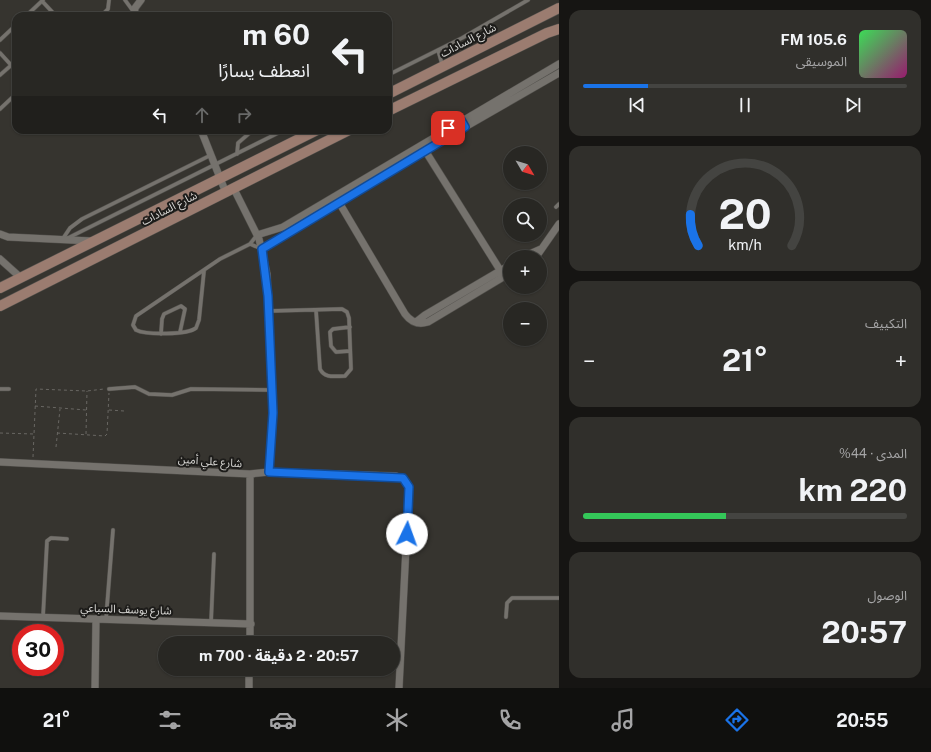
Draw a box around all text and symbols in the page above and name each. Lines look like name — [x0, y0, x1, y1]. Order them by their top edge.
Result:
text: 60 m — [242, 18, 310, 51]
street label: شارع السادات — [438, 21, 499, 61]
icon: left — [324, 28, 376, 80]
text: 105.6 FM — [780, 31, 847, 48]
text: الموسيقى — [796, 54, 847, 69]
text: انعطف يسارًا — [218, 60, 310, 81]
icon: previous — [626, 94, 648, 116]
icon: pause — [734, 94, 756, 116]
icon: next — [842, 94, 864, 116]
icon: left — [149, 104, 171, 126]
icon: ahead — [191, 104, 213, 126]
icon: right — [233, 104, 255, 126]
pin — [431, 111, 465, 145]
icon: arrive — [437, 117, 459, 139]
north arrow — [503, 146, 547, 190]
map controls — [503, 146, 547, 346]
street label: شارع السادات — [139, 189, 200, 229]
text: 20 — [718, 189, 772, 238]
button: search — [503, 198, 547, 242]
text: km/h — [728, 236, 762, 253]
button: + — [503, 250, 547, 294]
button: − — [503, 302, 547, 346]
text: التكييف — [865, 316, 907, 331]
text: 21° — [722, 342, 768, 378]
text: − — [583, 348, 595, 374]
text: + — [895, 348, 907, 374]
text: المدى · 44% — [839, 446, 907, 461]
street label: شارع علي أمين — [177, 452, 243, 473]
text: 220 km — [799, 472, 907, 508]
position arrow — [386, 513, 428, 555]
text: الوصول — [867, 588, 907, 603]
street label: شارع يوسف السباعي — [80, 601, 172, 620]
text: 20:57 — [821, 614, 907, 650]
speed limit sign: 30 — [12, 624, 64, 676]
text: 20:57 · 2 دقيقة · 700 m — [199, 647, 359, 664]
icon: filters — [156, 706, 184, 734]
icon: car — [269, 706, 297, 734]
icon: climate — [383, 706, 411, 734]
icon: phone — [496, 706, 524, 734]
icon: music — [609, 706, 637, 734]
icon: directions — [723, 706, 751, 734]
text: 21° — [43, 710, 70, 731]
text: 20:55 — [836, 710, 888, 731]

